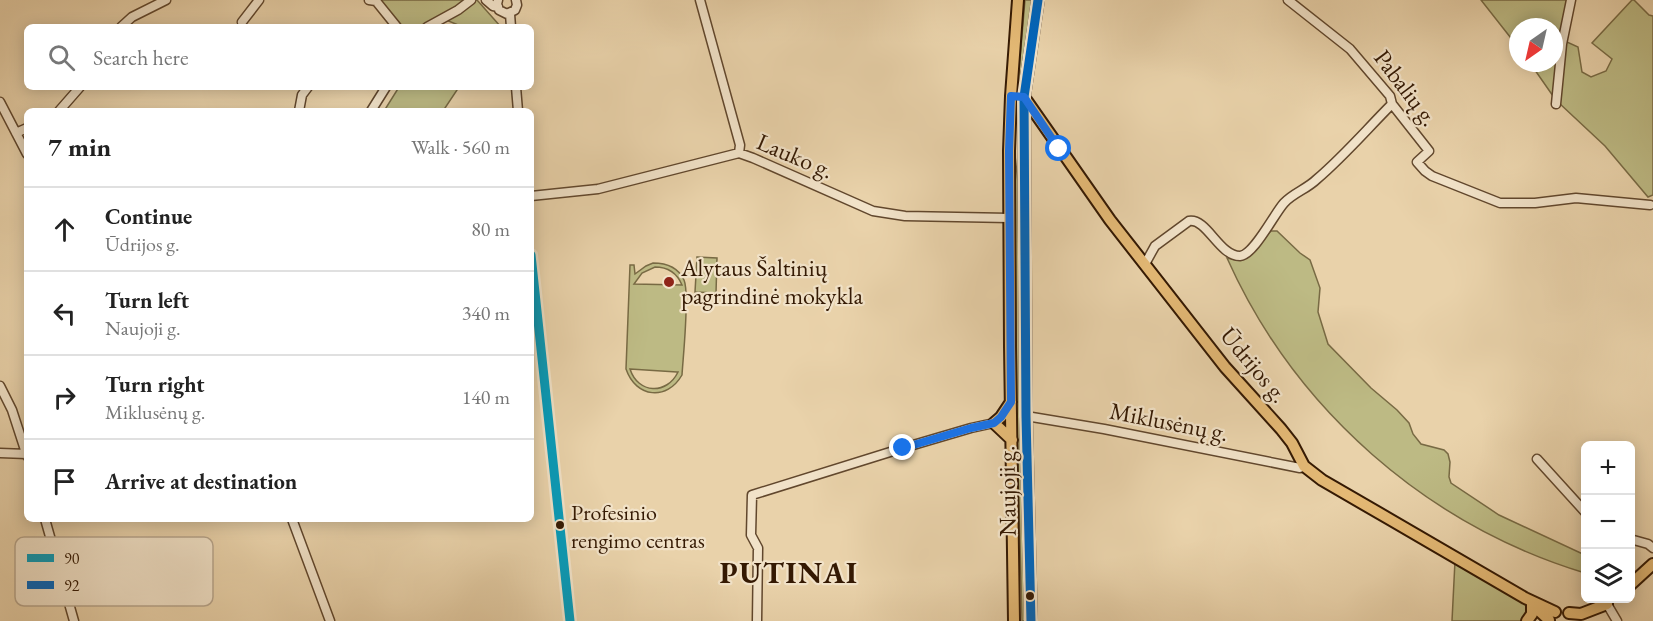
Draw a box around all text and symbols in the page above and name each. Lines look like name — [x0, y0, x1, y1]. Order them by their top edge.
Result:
north arrow — [1509, 18, 1563, 72]
search box — [24, 24, 534, 90]
icon: search — [45, 41, 78, 74]
text: Search here — [93, 43, 188, 72]
street label: Pabalių g. — [1367, 43, 1445, 132]
street label: Lauko g. — [752, 126, 838, 185]
text: 7 min — [48, 130, 111, 164]
text: Walk · 560 m — [411, 134, 510, 160]
route start — [1045, 135, 1071, 161]
text: Continue — [105, 202, 192, 231]
icon: ahead — [48, 213, 81, 246]
text: 80 m — [471, 216, 510, 242]
text: Ūdrijos g. — [105, 231, 180, 257]
place label: Alytaus Šaltinių pagrindinė mokykla — [680, 252, 863, 311]
marker: Alytaus Šaltinių pagrindinė mokykla — [662, 275, 676, 289]
text: Turn left — [105, 286, 189, 315]
icon: left — [48, 297, 81, 330]
text: 340 m — [462, 300, 510, 326]
text: Naujoji g. — [105, 315, 181, 341]
street label: Ūdrijos g. — [1214, 320, 1295, 409]
text: Turn right — [105, 370, 204, 399]
icon: right — [48, 381, 81, 414]
text: 140 m — [462, 384, 510, 410]
street label: Miklusėnų g. — [1107, 395, 1231, 448]
text: Miklusėnų g. — [105, 399, 205, 425]
route end — [889, 434, 915, 460]
map controls — [1581, 441, 1635, 603]
button: + — [1581, 441, 1635, 495]
street label: Naujoji g. — [990, 445, 1023, 537]
icon: arrive — [48, 465, 81, 498]
text: Arrive at destination — [105, 467, 297, 496]
button: − — [1581, 495, 1635, 549]
place label: Profesinio rengimo centras — [571, 498, 705, 555]
marker: Profesinio rengimo centras — [554, 519, 566, 531]
legend — [15, 537, 213, 606]
text: 90 — [64, 548, 80, 569]
button: layers — [1581, 549, 1635, 603]
district label: PUTINAI — [720, 553, 858, 592]
text: 92 — [64, 575, 80, 596]
unlabelled marker — [1024, 590, 1036, 602]

